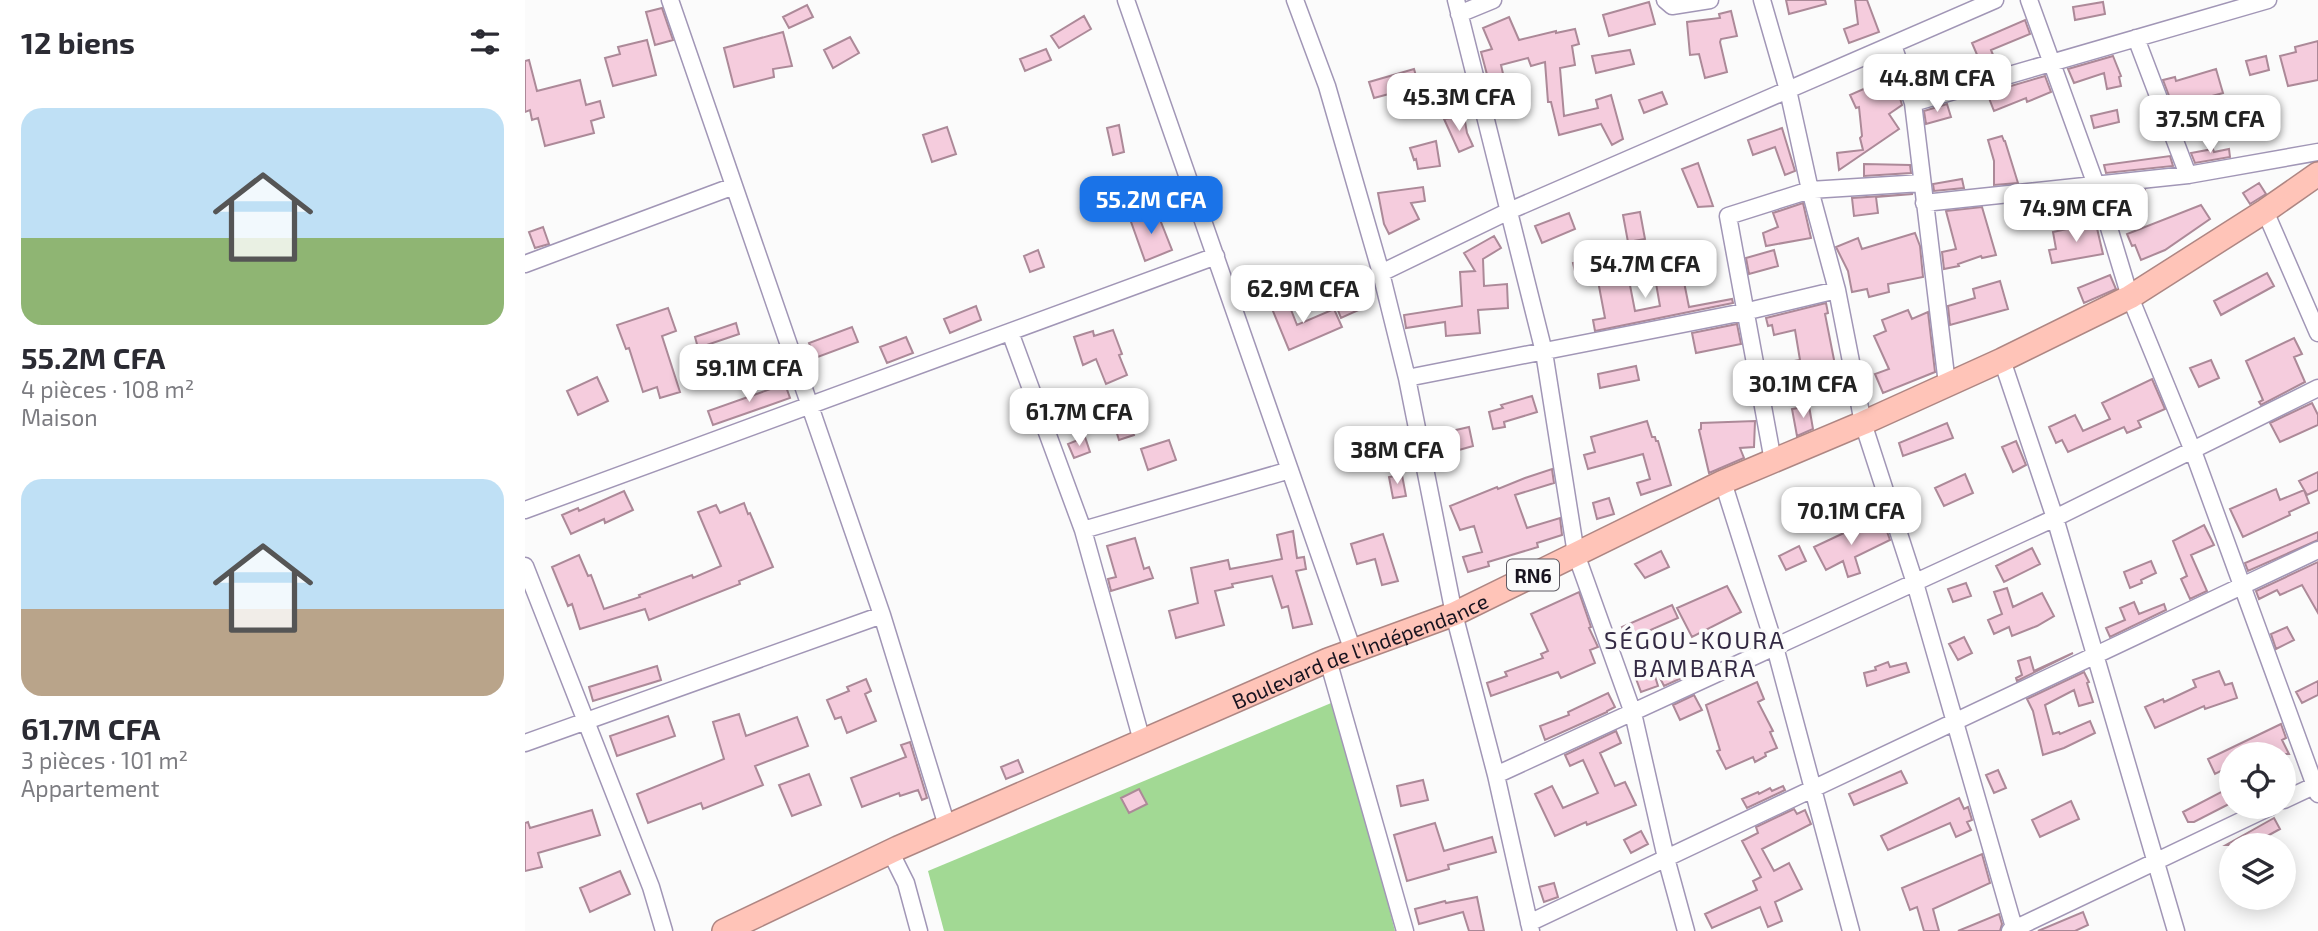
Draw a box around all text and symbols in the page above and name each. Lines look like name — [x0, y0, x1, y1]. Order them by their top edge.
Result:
icon: filters — [466, 23, 504, 61]
text: 12 biens — [21, 24, 135, 60]
pin: 44.8M CFA — [1857, 54, 2017, 114]
text: 44.8M CFA — [1879, 63, 1995, 91]
pin: 45.3M CFA — [1379, 74, 1539, 133]
text: 45.3M CFA — [1403, 82, 1515, 110]
pin: 37.5M CFA — [2130, 96, 2290, 155]
text: 37.5M CFA — [2156, 104, 2264, 132]
icon: home — [200, 154, 326, 280]
pin: 55.2M CFA — [1071, 176, 1231, 236]
pin: 74.9M CFA — [1996, 184, 2156, 244]
text: 55.2M CFA — [1096, 185, 1206, 213]
text: 74.9M CFA — [2020, 193, 2132, 221]
pin: 54.7M CFA — [1565, 240, 1725, 300]
text: 54.7M CFA — [1590, 249, 1700, 277]
pin: 62.9M CFA — [1223, 266, 1383, 325]
text: 62.9M CFA — [1247, 274, 1359, 302]
text: 55.2M CFA — [21, 339, 165, 375]
pin: 59.1M CFA — [669, 344, 829, 404]
text: 59.1M CFA — [695, 353, 803, 381]
pin: 30.1M CFA — [1723, 360, 1883, 420]
text: 30.1M CFA — [1749, 369, 1857, 397]
text: 4 pièces · 108 m² — [21, 375, 194, 403]
pin: 61.7M CFA — [999, 388, 1159, 448]
text: 61.7M CFA — [1026, 397, 1132, 425]
text: Maison — [21, 403, 98, 431]
pin: 38M CFA — [1332, 426, 1462, 486]
text: 38M CFA — [1350, 435, 1444, 463]
pin: 70.1M CFA — [1771, 488, 1931, 547]
text: 70.1M CFA — [1797, 496, 1905, 524]
icon: home — [200, 525, 326, 651]
road number: RN6 — [1507, 560, 1559, 590]
street label: Boulevard de l'Indépendance — [1228, 587, 1492, 713]
district label: SÉGOU-KOURA BAMBARA — [1604, 625, 1786, 682]
text: 61.7M CFA — [21, 710, 160, 746]
map controls — [2219, 742, 2296, 910]
button: locate — [2219, 742, 2296, 819]
text: 3 pièces · 101 m² — [21, 746, 188, 774]
text: Appartement — [21, 774, 160, 802]
button: layers — [2219, 833, 2296, 910]

